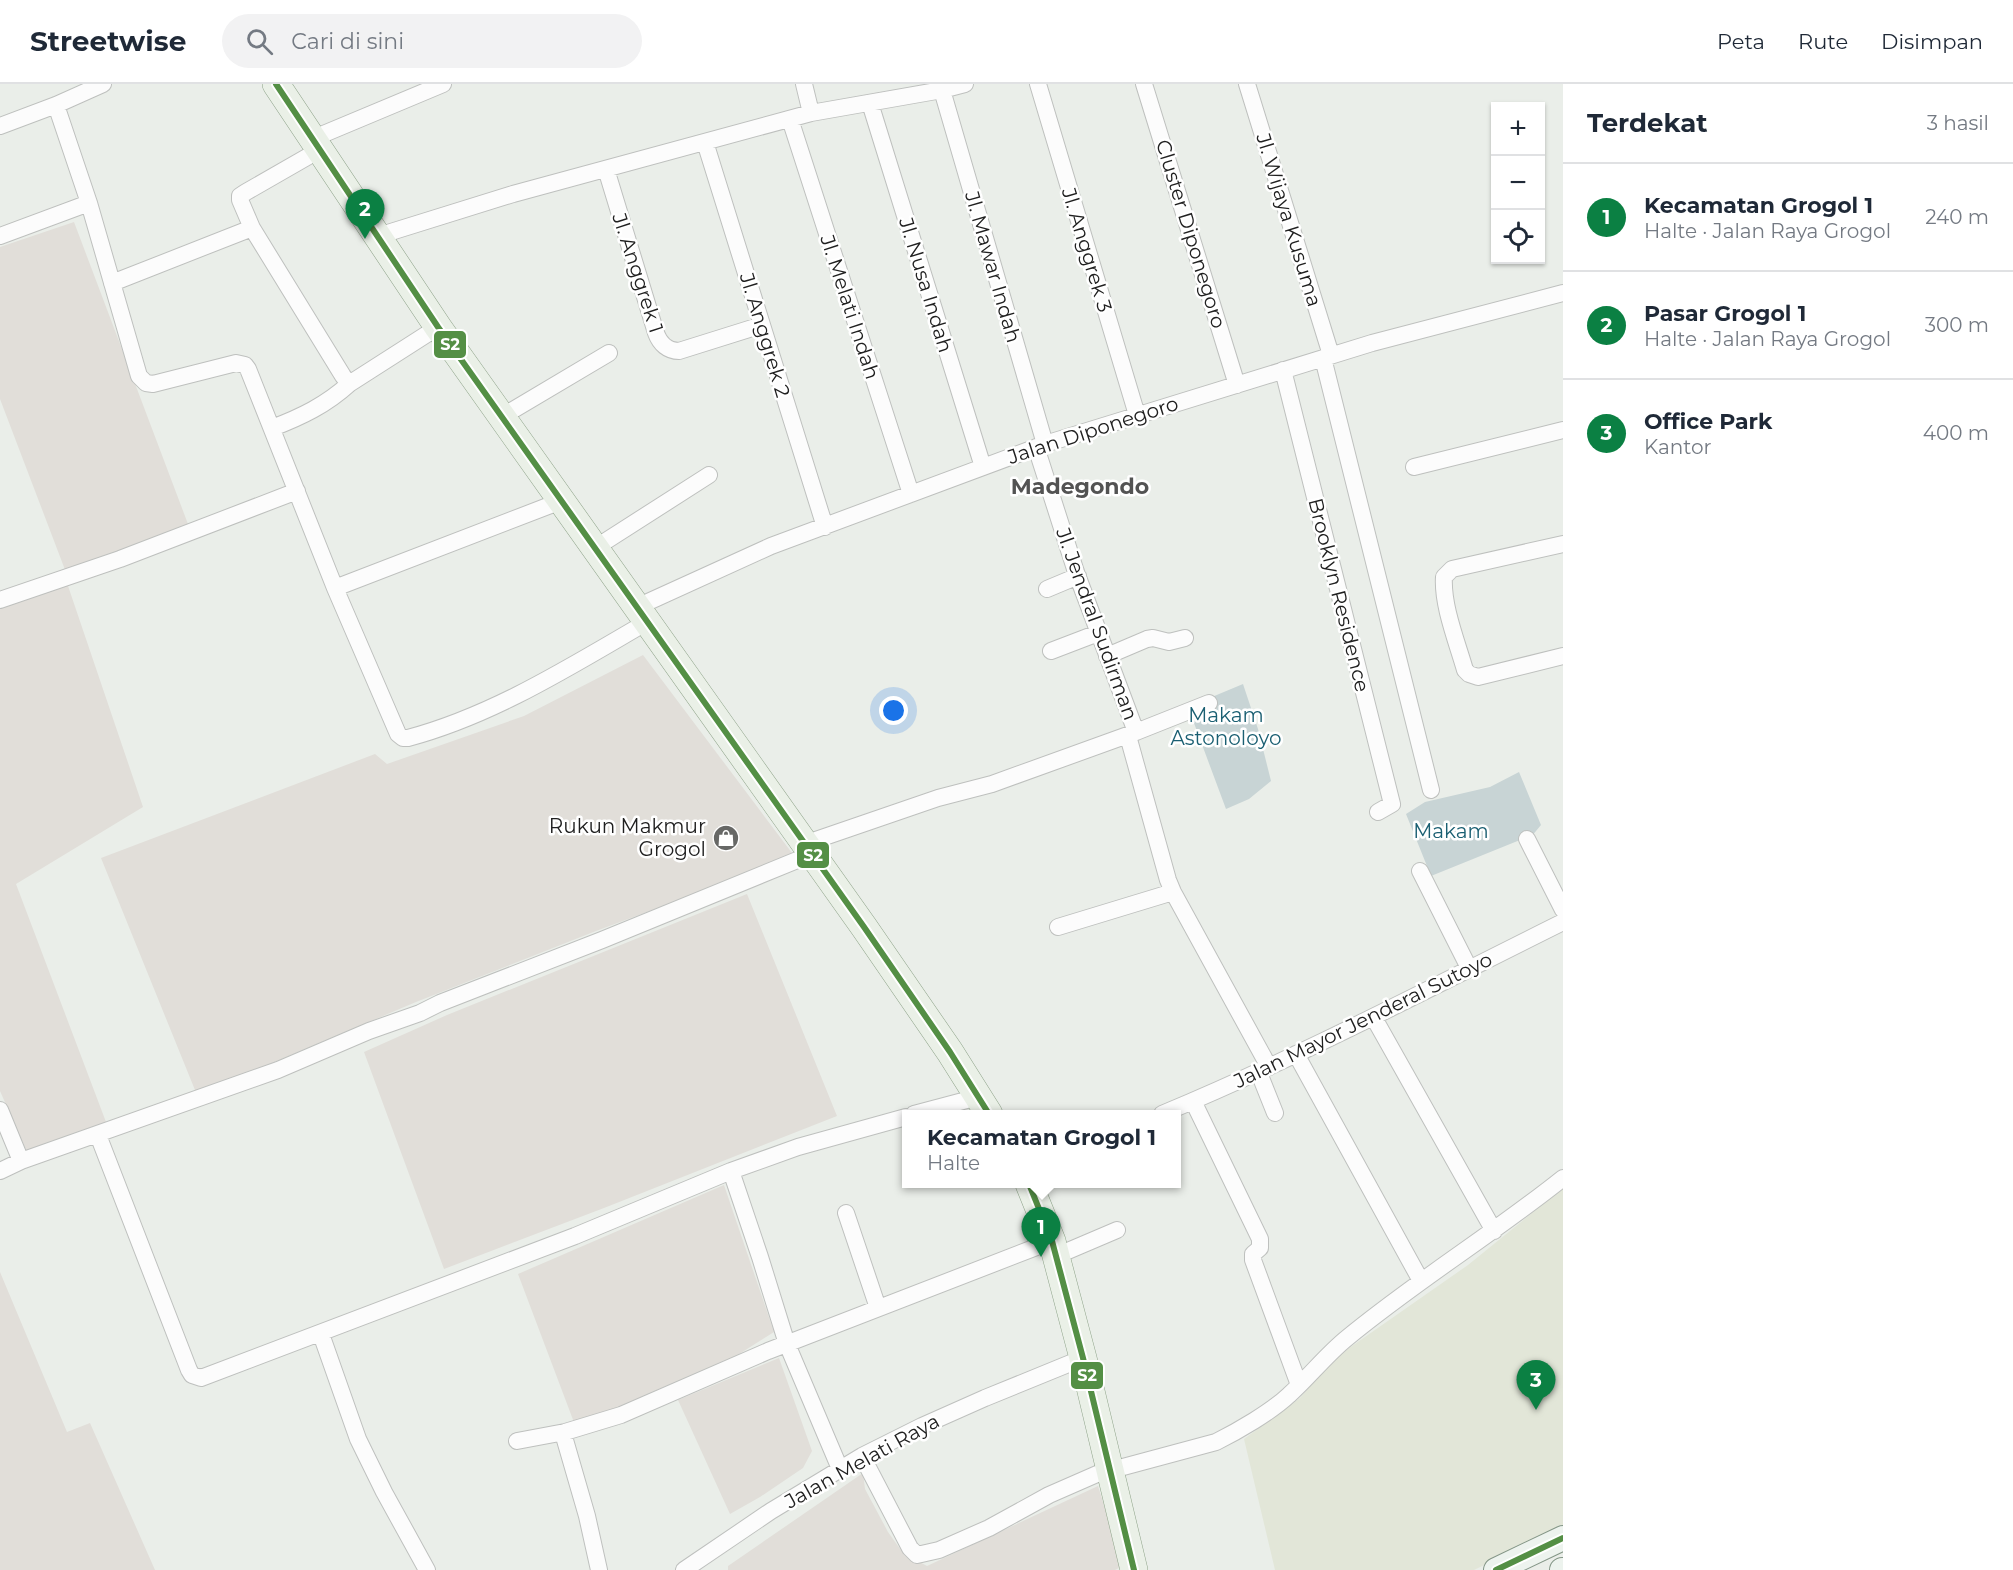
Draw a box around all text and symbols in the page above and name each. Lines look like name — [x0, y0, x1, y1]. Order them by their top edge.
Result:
search box — [222, 14, 642, 68]
text: Streetwise — [30, 24, 186, 58]
icon: search — [243, 25, 276, 58]
text: Cari di sini — [291, 28, 404, 55]
text: Peta — [1717, 29, 1765, 54]
text: Rute — [1798, 29, 1848, 54]
text: Disimpan — [1881, 29, 1983, 54]
map controls — [1491, 102, 1545, 264]
button: + — [1491, 102, 1545, 156]
text: Terdekat — [1587, 107, 1708, 139]
text: 3 hasil — [1927, 111, 1989, 135]
street label: Jl. Wijaya Kusuma — [1251, 129, 1327, 310]
street label: Cluster Diponegoro — [1151, 137, 1231, 331]
button: − — [1491, 156, 1545, 210]
street label: Jl. Anggrek 3 — [1056, 184, 1117, 315]
street label: Jl. Mawar Indah — [960, 188, 1026, 345]
pin: 2 — [346, 190, 385, 239]
text: Kecamatan Grogol 1 — [1644, 192, 1873, 219]
text: 1 — [1603, 205, 1610, 229]
text: 240 m — [1925, 205, 1989, 229]
street label: Jl. Anggrek 1 — [607, 209, 669, 336]
button: locate — [1491, 210, 1545, 264]
street label: Jl. Nusa Indah — [894, 214, 958, 355]
text: Halte · Jalan Raya Grogol — [1644, 219, 1891, 243]
street label: Jl. Melati Indah — [815, 231, 885, 382]
street label: Jl. Anggrek 2 — [734, 269, 795, 400]
text: Pasar Grogol 1 — [1644, 300, 1806, 327]
text: 2 — [1601, 313, 1612, 337]
text: 300 m — [1925, 313, 1989, 337]
text: Halte · Jalan Raya Grogol — [1644, 327, 1891, 351]
line badge: S2 — [433, 330, 467, 359]
text: S2 — [440, 335, 460, 354]
street label: Jalan Diponegoro — [1004, 391, 1181, 469]
text: Office Park — [1644, 408, 1772, 435]
text: 3 — [1601, 421, 1612, 445]
text: 400 m — [1923, 421, 1989, 445]
text: Kantor — [1644, 435, 1712, 459]
district label: Madegondo — [1011, 473, 1149, 500]
street label: Brooklyn Residence — [1303, 496, 1375, 694]
street label: Jl. Jendral Sudirman — [1051, 524, 1143, 723]
your location — [879, 696, 908, 725]
park label: Makam Astonoloyo — [1170, 703, 1282, 750]
place label: Rukun Makmur Grogol — [549, 814, 706, 861]
park label: Makam — [1413, 819, 1489, 843]
shop icon: Rukun Makmur Grogol — [711, 823, 741, 853]
line badge: S2 — [796, 841, 830, 869]
text: S2 — [803, 846, 823, 865]
street label: Jalan Mayor Jenderal Sutoyo — [1229, 947, 1496, 1094]
popup — [902, 1110, 1181, 1188]
text: Kecamatan Grogol 1 — [927, 1124, 1156, 1151]
text: Halte — [927, 1151, 980, 1175]
pin: 1 — [1022, 1208, 1060, 1257]
pin: 3 — [1516, 1360, 1556, 1410]
line badge: S2 — [1070, 1361, 1104, 1390]
text: S2 — [1077, 1366, 1097, 1385]
street label: Jalan Melati Raya — [780, 1409, 943, 1514]

